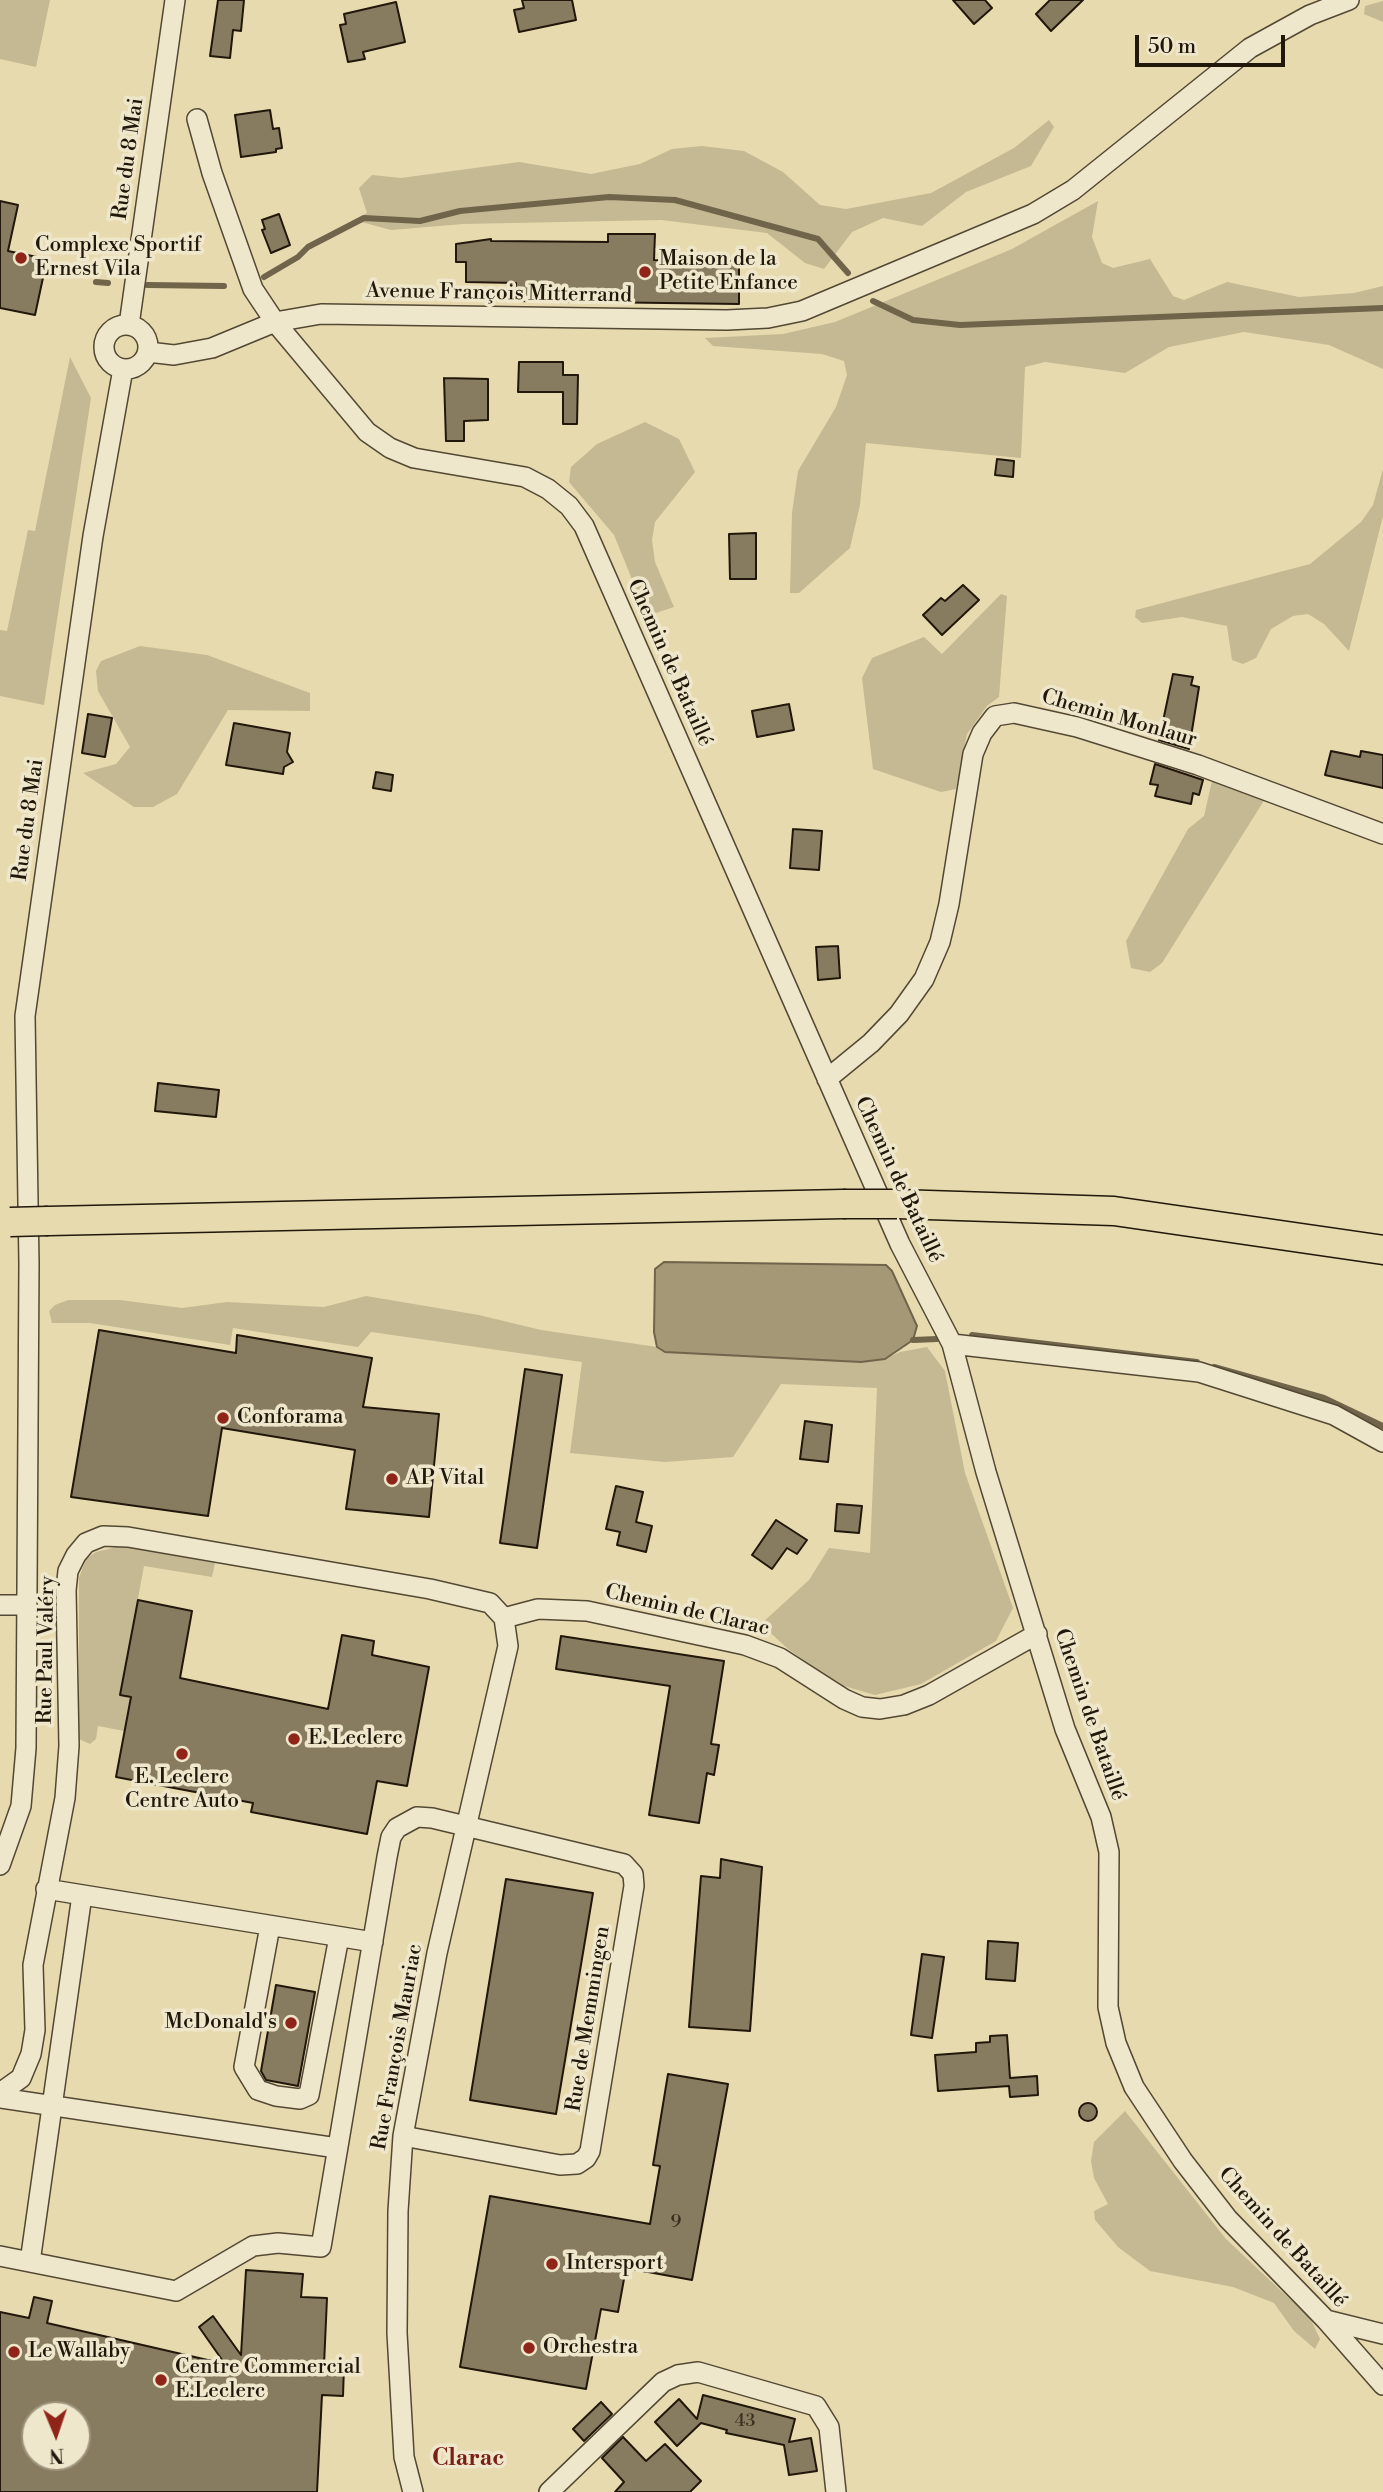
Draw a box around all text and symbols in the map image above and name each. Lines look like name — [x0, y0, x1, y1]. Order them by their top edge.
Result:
scale bar — [1138, 21, 1288, 65]
text: 50 m — [1148, 34, 1196, 60]
street label: Rue du 8 Mai — [108, 96, 150, 222]
place label: Complexe Sportif Ernest Vila — [35, 233, 201, 283]
place label: Maison de la Petite Enfance — [659, 247, 798, 297]
marker: Complexe Sportif Ernest Vila — [13, 250, 29, 266]
marker: Maison de la Petite Enfance — [637, 264, 653, 280]
street label: Avenue François Mitterrand — [366, 279, 632, 309]
street label: Chemin de Bataillé — [621, 576, 717, 750]
street label: Chemin Monlaur — [1038, 685, 1200, 753]
street label: Rue du 8 Mai — [8, 757, 50, 883]
street label: Chemin de Bataillé — [848, 1093, 948, 1267]
place label: Conforama — [237, 1405, 343, 1431]
marker: Conforama — [215, 1410, 231, 1426]
place label: AP Vital — [406, 1466, 484, 1492]
marker: AP Vital — [384, 1471, 400, 1487]
street label: Rue Paul Valéry — [33, 1576, 61, 1724]
street label: Chemin de Clarac — [602, 1580, 772, 1642]
street label: Chemin de Bataillé — [1048, 1626, 1130, 1804]
place label: E. Leclerc — [308, 1726, 403, 1752]
marker: E. Leclerc — [286, 1731, 302, 1747]
marker: E. Leclerc Centre Auto — [174, 1746, 190, 1762]
place label: E. Leclerc Centre Auto — [125, 1765, 239, 1815]
street label: Rue de Memmingen — [562, 1924, 616, 2114]
street label: Rue François Mauriac — [367, 1942, 429, 2152]
place label: McDonald's — [165, 2010, 277, 2036]
marker: McDonald's — [283, 2015, 299, 2031]
street label: Chemin de Bataillé — [1212, 2163, 1352, 2313]
house number: 9 — [671, 2212, 681, 2234]
place label: Intersport — [566, 2251, 664, 2277]
marker: Intersport — [544, 2256, 560, 2272]
place label: Orchestra — [543, 2335, 638, 2361]
place label: Le Wallaby — [28, 2339, 130, 2365]
marker: Orchestra — [521, 2340, 537, 2356]
marker: Le Wallaby — [6, 2344, 22, 2360]
place label: Centre Commercial E.Leclerc — [175, 2355, 361, 2405]
marker: Centre Commercial E.Leclerc — [153, 2372, 169, 2388]
north arrow — [21, 2401, 91, 2471]
house number: 43 — [735, 2411, 755, 2433]
text: N — [49, 2443, 65, 2467]
district label: Clarac — [432, 2445, 504, 2473]

